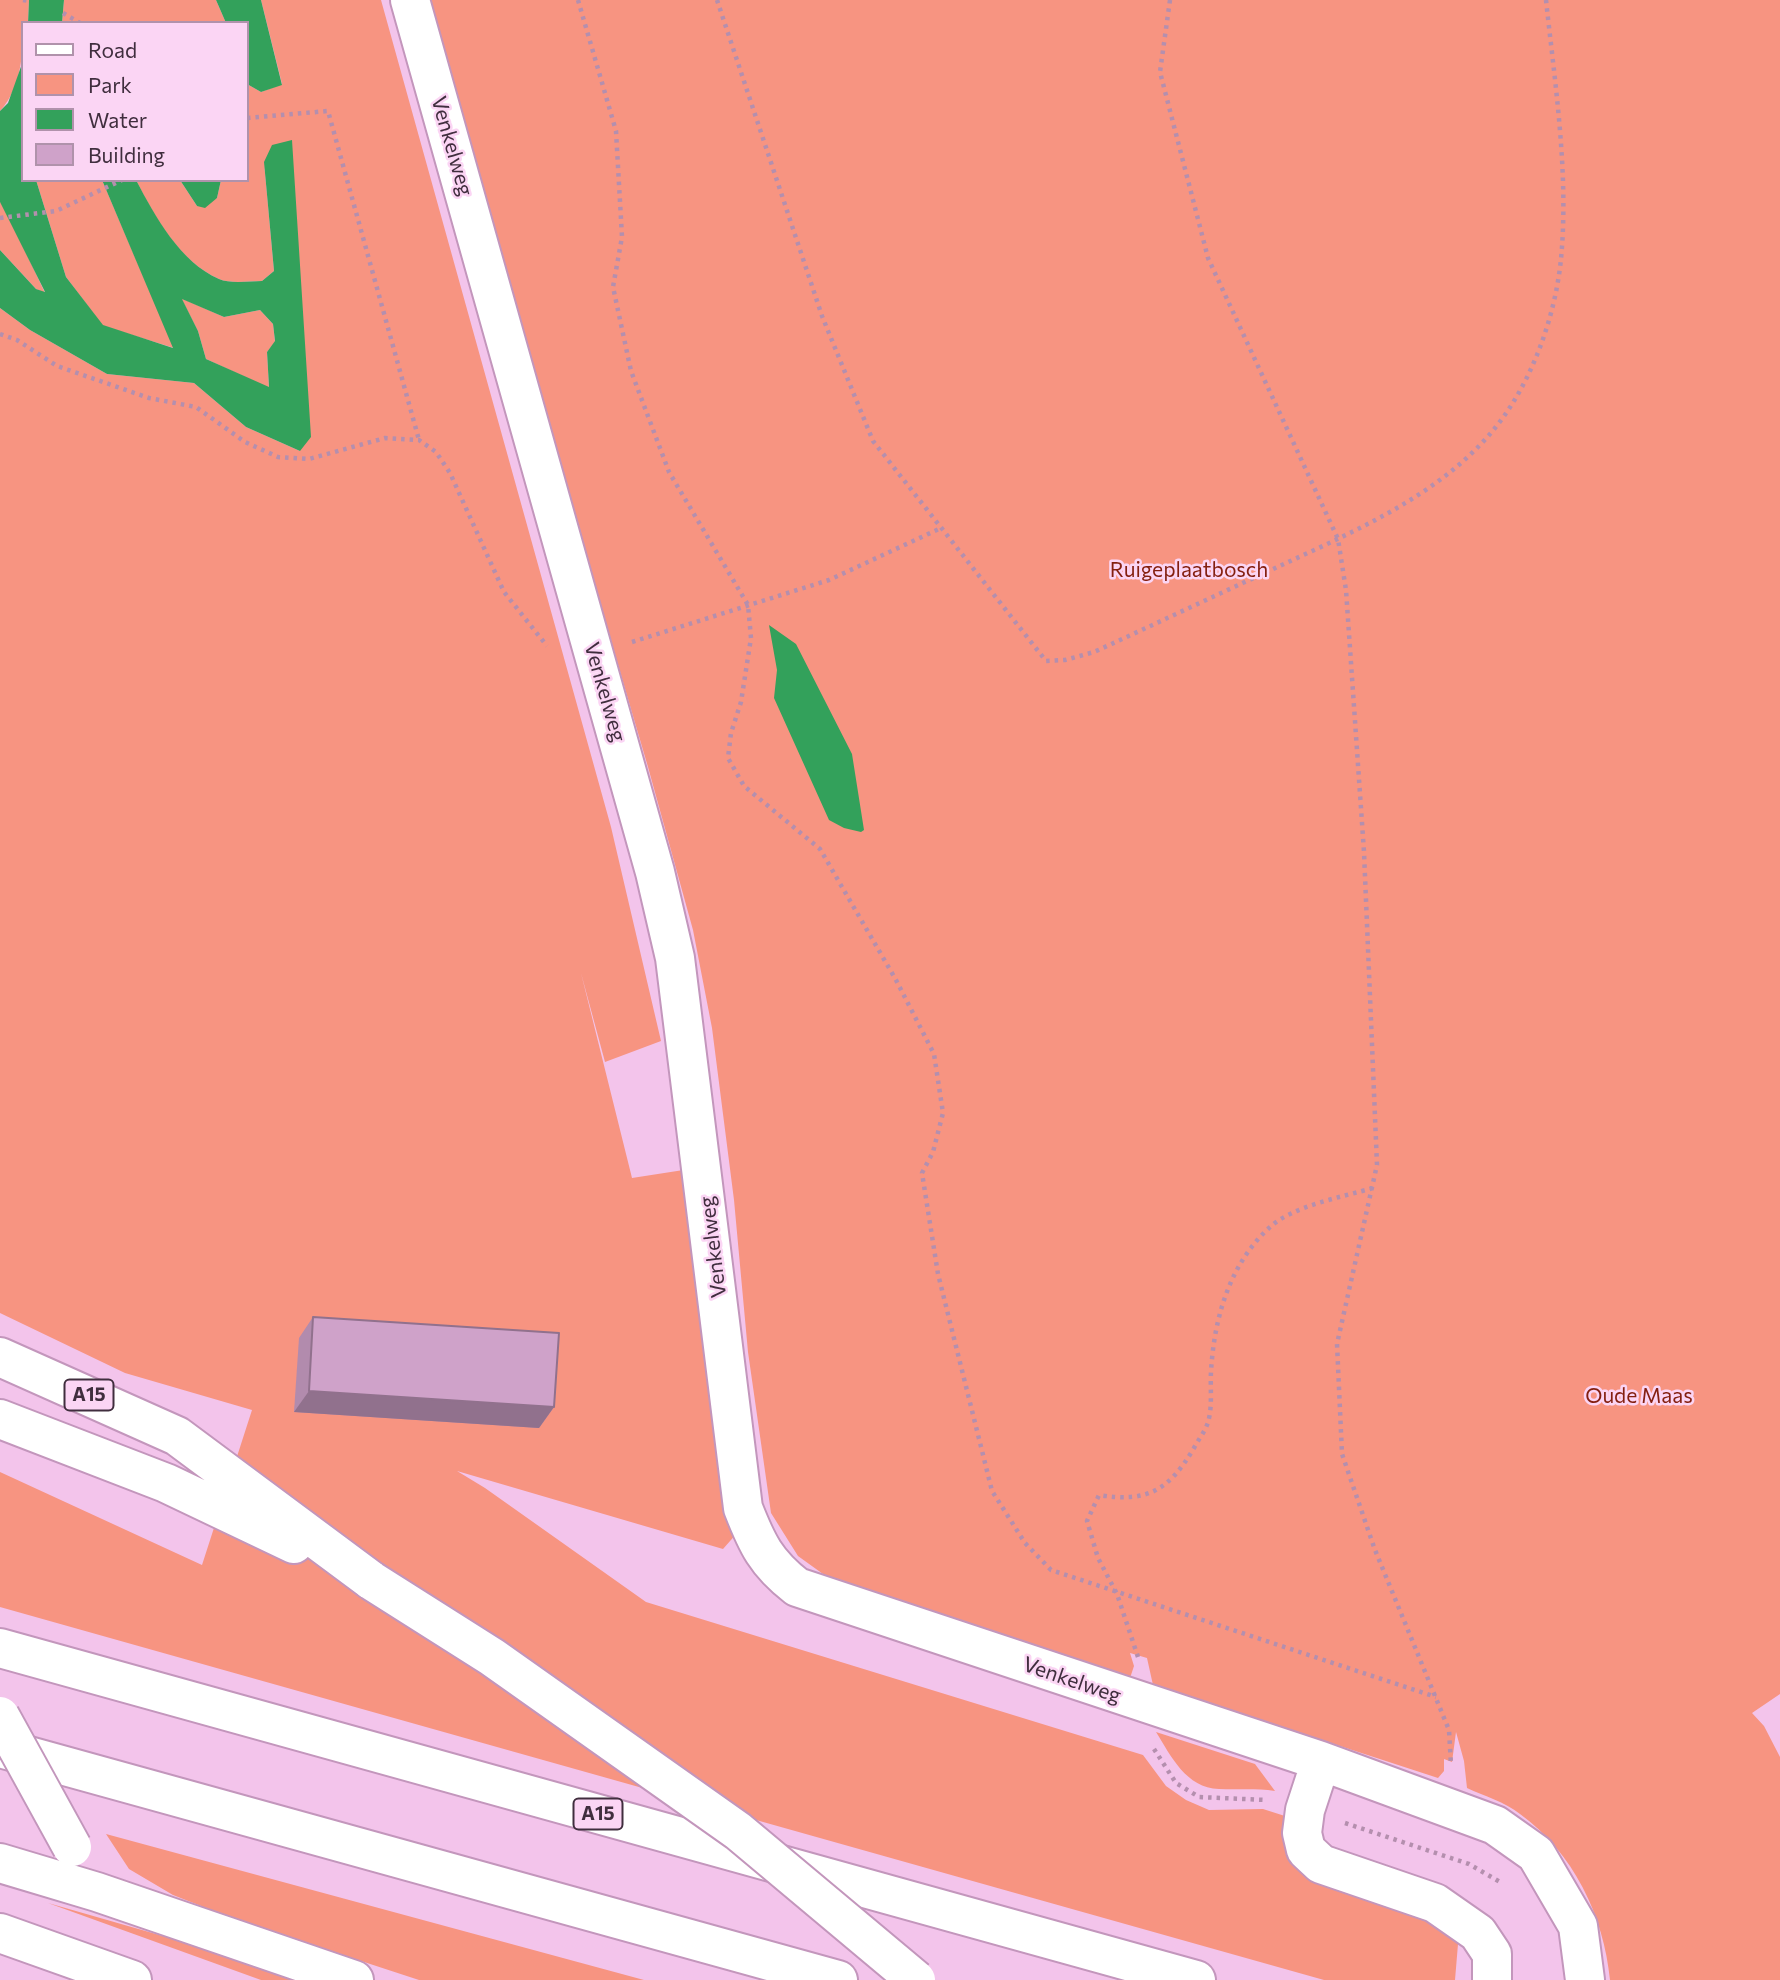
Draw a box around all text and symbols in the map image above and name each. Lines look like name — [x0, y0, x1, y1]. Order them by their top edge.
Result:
legend — [21, 21, 248, 182]
text: Road — [88, 37, 137, 62]
text: Park — [88, 72, 132, 97]
street label: Venkelweg — [426, 93, 478, 199]
text: Water — [88, 107, 147, 132]
text: Building — [88, 142, 165, 167]
park label: Ruigeplaatbosch — [1110, 557, 1268, 583]
street label: Venkelweg — [579, 639, 631, 745]
street label: Venkelweg — [694, 1195, 732, 1299]
road number: A15 — [64, 1380, 114, 1410]
park label: Oude Maas — [1585, 1383, 1693, 1409]
street label: Venkelweg — [1020, 1651, 1124, 1709]
road number: A15 — [574, 1798, 622, 1830]

